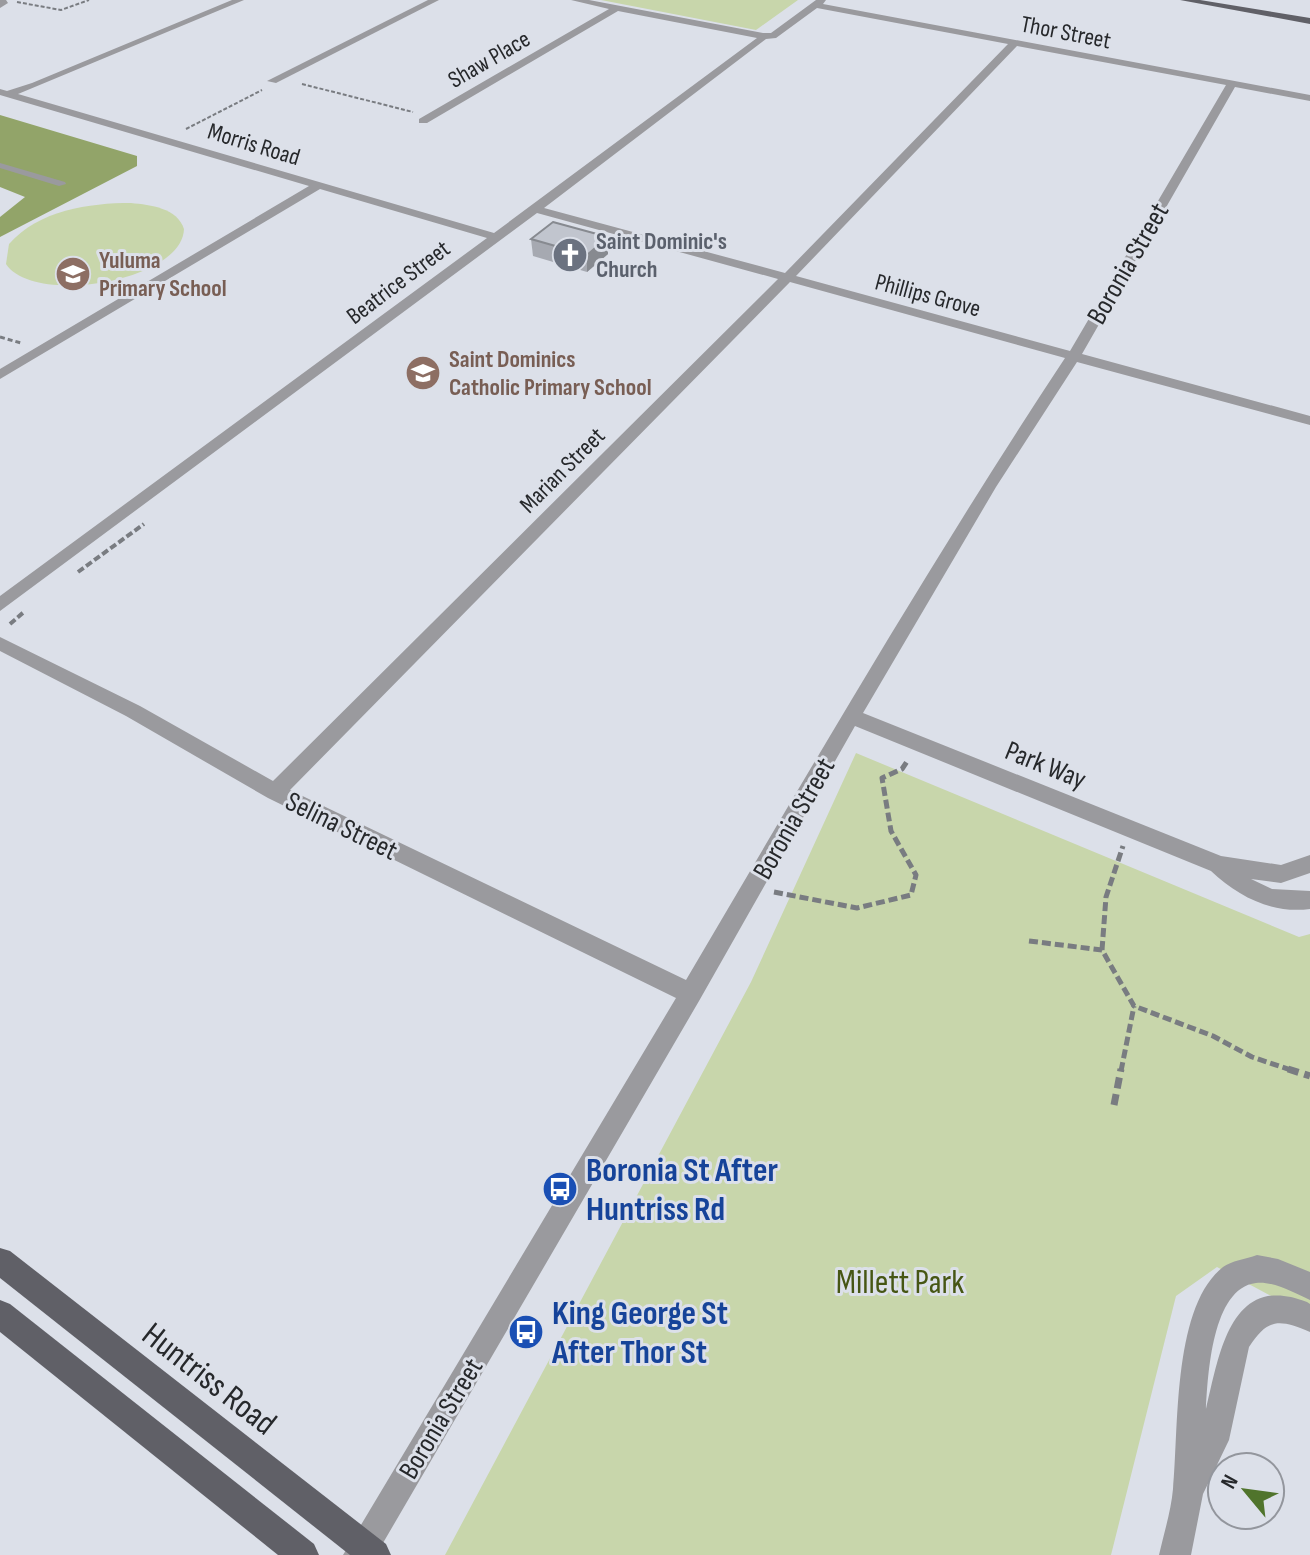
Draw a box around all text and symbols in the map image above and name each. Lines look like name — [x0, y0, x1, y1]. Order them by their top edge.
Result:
street label: Thor Street — [1018, 10, 1113, 55]
street label: Shaw Place — [443, 24, 535, 94]
street label: Morris Road — [204, 117, 303, 172]
street label: Boronia Street — [1080, 197, 1176, 330]
place label: Saint Dominic's Church — [596, 227, 727, 284]
street label: Beatrice Street — [341, 234, 456, 331]
church icon: Saint Dominic's Church — [551, 236, 589, 274]
place label: Yuluma Primary School — [99, 246, 227, 303]
school or university icon: Yuluma Primary School — [54, 255, 92, 293]
street label: Phillips Grove — [872, 267, 984, 323]
place label: Saint Dominics Catholic Primary School — [449, 345, 652, 402]
school or university icon: Saint Dominics Catholic Primary School — [404, 354, 442, 392]
street label: Marian Street — [514, 422, 611, 519]
street label: Park Way — [1000, 734, 1091, 797]
street label: Boronia Street — [746, 752, 842, 885]
street label: Selina Street — [280, 785, 403, 868]
place label: Boronia St After Huntriss Rd — [586, 1150, 778, 1230]
bus stop icon: Boronia St After Huntriss Rd — [541, 1170, 579, 1208]
park label: Millett Park — [836, 1262, 964, 1303]
place label: King George St After Thor St — [551, 1293, 728, 1373]
bus stop icon: King George St After Thor St — [507, 1313, 545, 1351]
street label: Huntriss Road — [134, 1314, 284, 1444]
street label: Boronia Street — [392, 1353, 490, 1485]
north arrow — [1206, 1451, 1286, 1531]
text: N — [1215, 1470, 1244, 1494]

